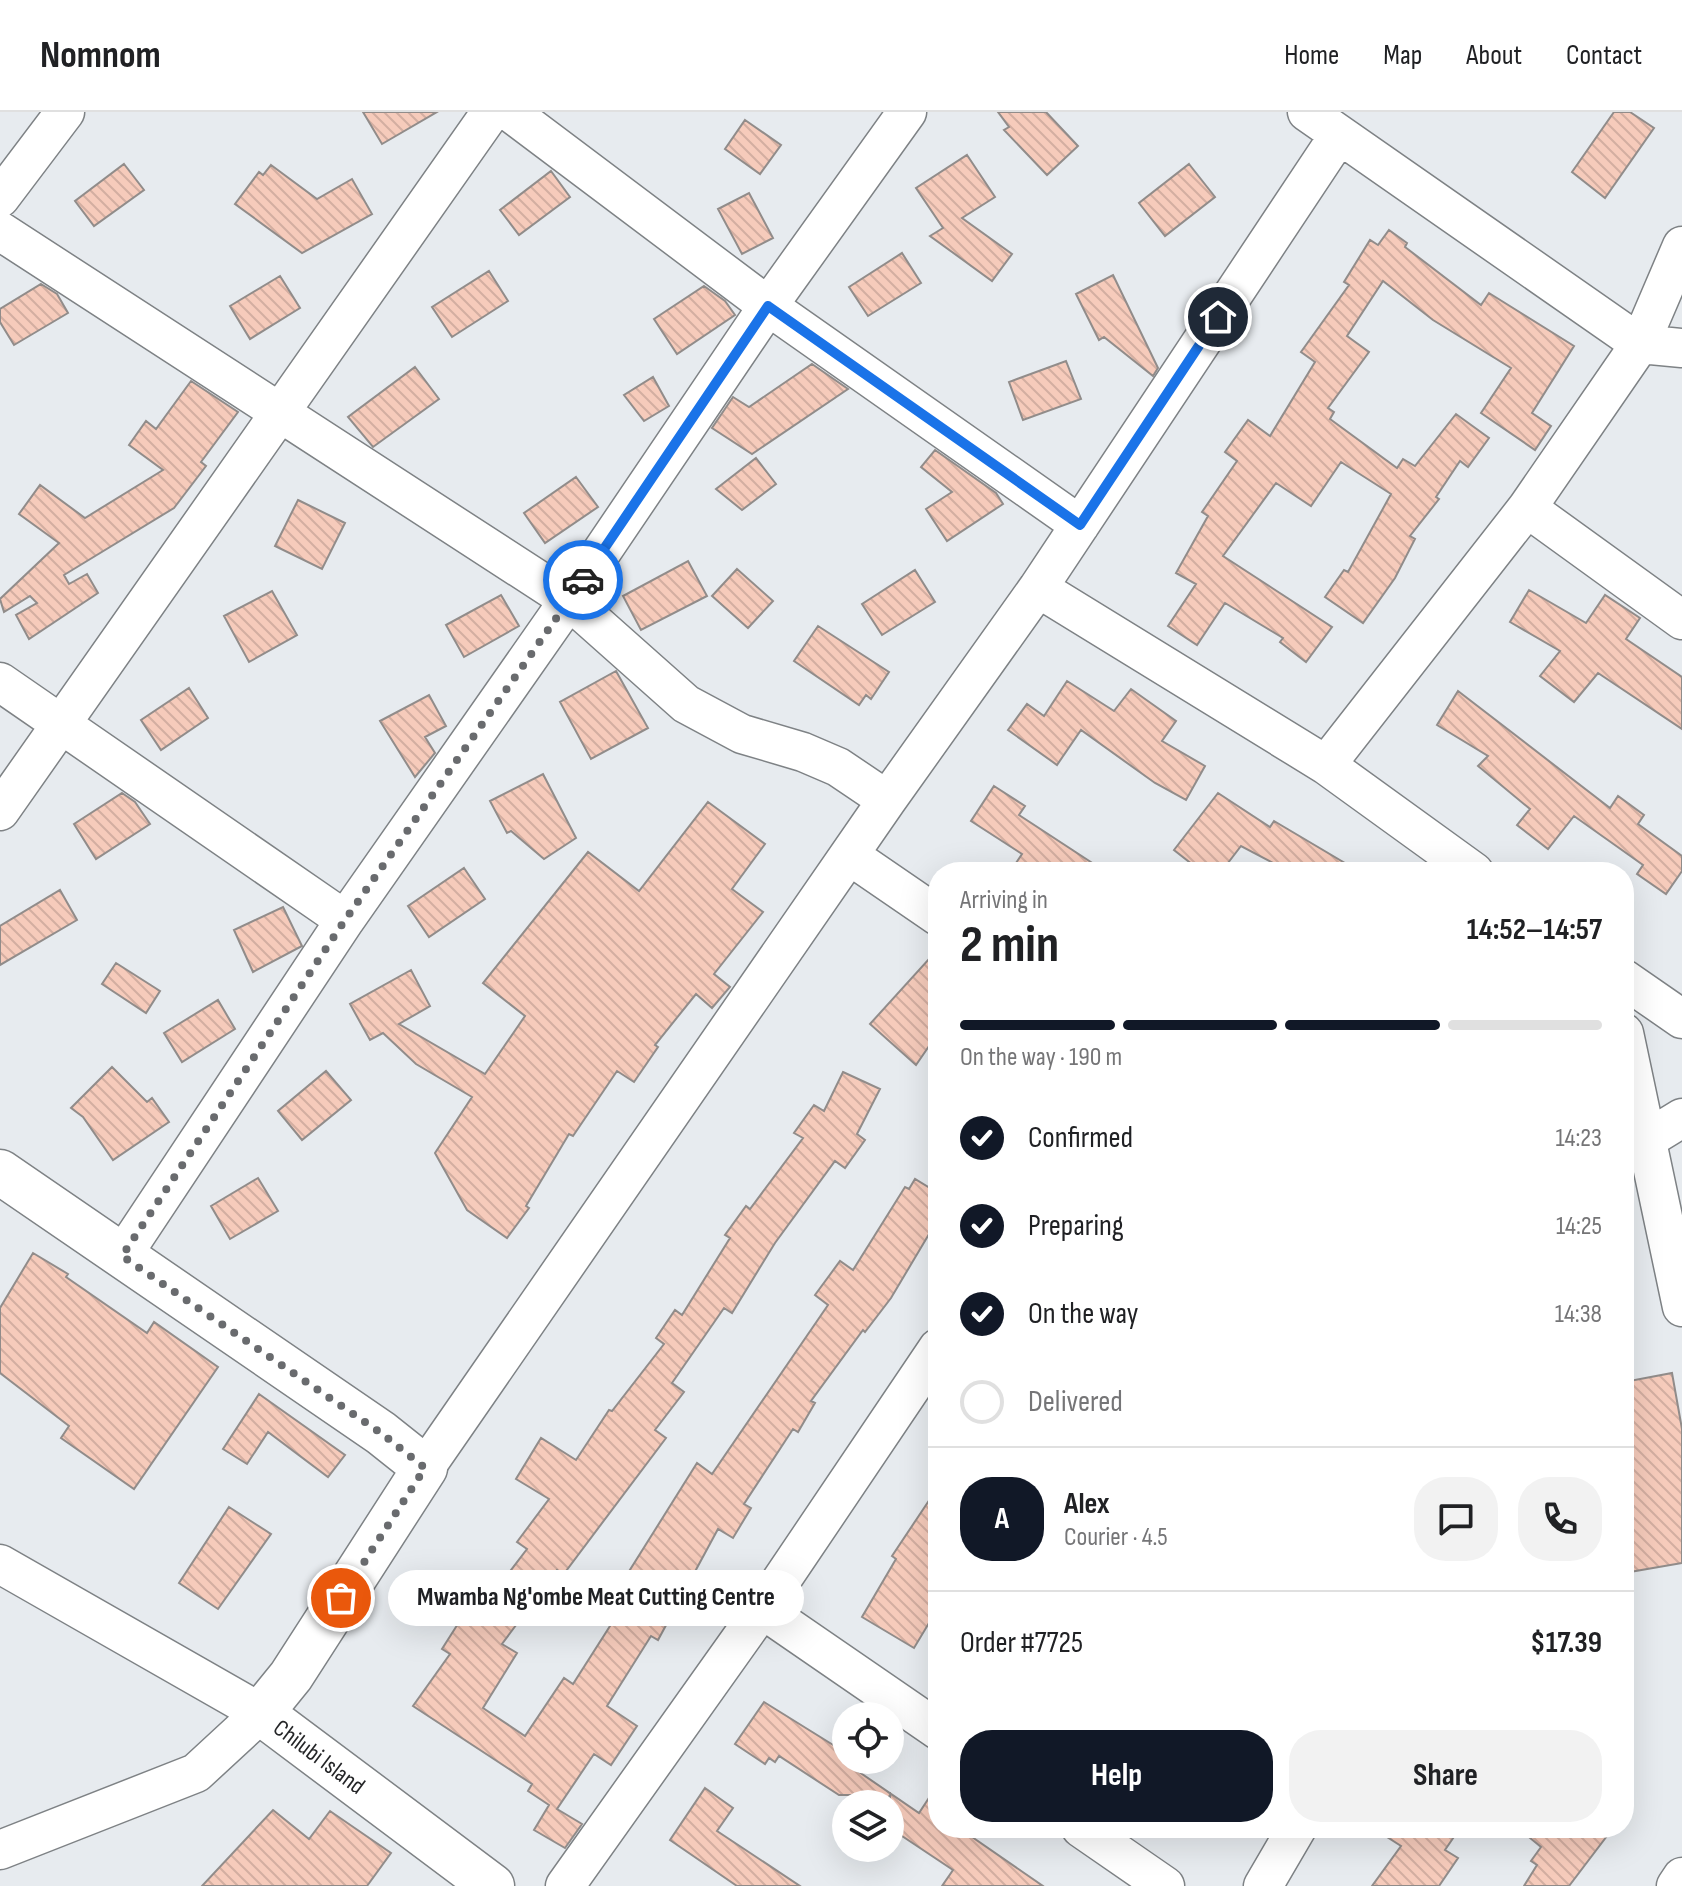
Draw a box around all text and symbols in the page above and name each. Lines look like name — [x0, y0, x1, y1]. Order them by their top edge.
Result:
text: Nomnom — [40, 33, 161, 78]
text: Home — [1284, 39, 1339, 72]
text: Map — [1383, 39, 1422, 72]
text: About — [1466, 39, 1522, 72]
text: Contact — [1566, 39, 1642, 72]
pin — [1184, 283, 1252, 351]
icon: home — [1196, 295, 1240, 339]
courier — [543, 540, 623, 620]
icon: car — [561, 558, 605, 602]
text: Arriving in — [960, 885, 1048, 916]
text: 14:52–14:57 — [1467, 912, 1602, 948]
text: 2 min — [960, 914, 1059, 977]
text: On the way · 190 m — [960, 1042, 1122, 1073]
icon: check — [960, 1116, 1004, 1160]
text: Confirmed — [1028, 1120, 1133, 1156]
text: 14:23 — [1555, 1123, 1602, 1154]
icon: check — [960, 1204, 1004, 1248]
text: Preparing — [1028, 1208, 1124, 1244]
text: 14:25 — [1556, 1211, 1602, 1242]
icon: check — [960, 1292, 1004, 1336]
text: On the way — [1028, 1296, 1138, 1332]
text: 14:38 — [1555, 1299, 1602, 1330]
text: Delivered — [1028, 1384, 1123, 1420]
button: chat — [1414, 1477, 1498, 1561]
button: phone — [1518, 1477, 1602, 1561]
text: Alex — [1064, 1486, 1110, 1522]
text: A — [995, 1501, 1009, 1537]
text: Courier · 4.5 — [1064, 1522, 1168, 1553]
pin — [307, 1564, 375, 1632]
callout: Mwamba Ng'ombe Meat Cutting Centre — [389, 1570, 805, 1626]
icon: bag — [319, 1576, 363, 1620]
text: Mwamba Ng'ombe Meat Cutting Centre — [417, 1582, 775, 1613]
text: Order #7725 — [960, 1625, 1083, 1661]
text: $17.39 — [1530, 1625, 1602, 1661]
map controls — [832, 1702, 904, 1862]
button: locate — [832, 1702, 904, 1774]
street label: Chilubi Island — [268, 1713, 371, 1800]
button: Help — [960, 1730, 1273, 1822]
button: Share — [1289, 1730, 1602, 1822]
button: layers — [832, 1790, 904, 1862]

